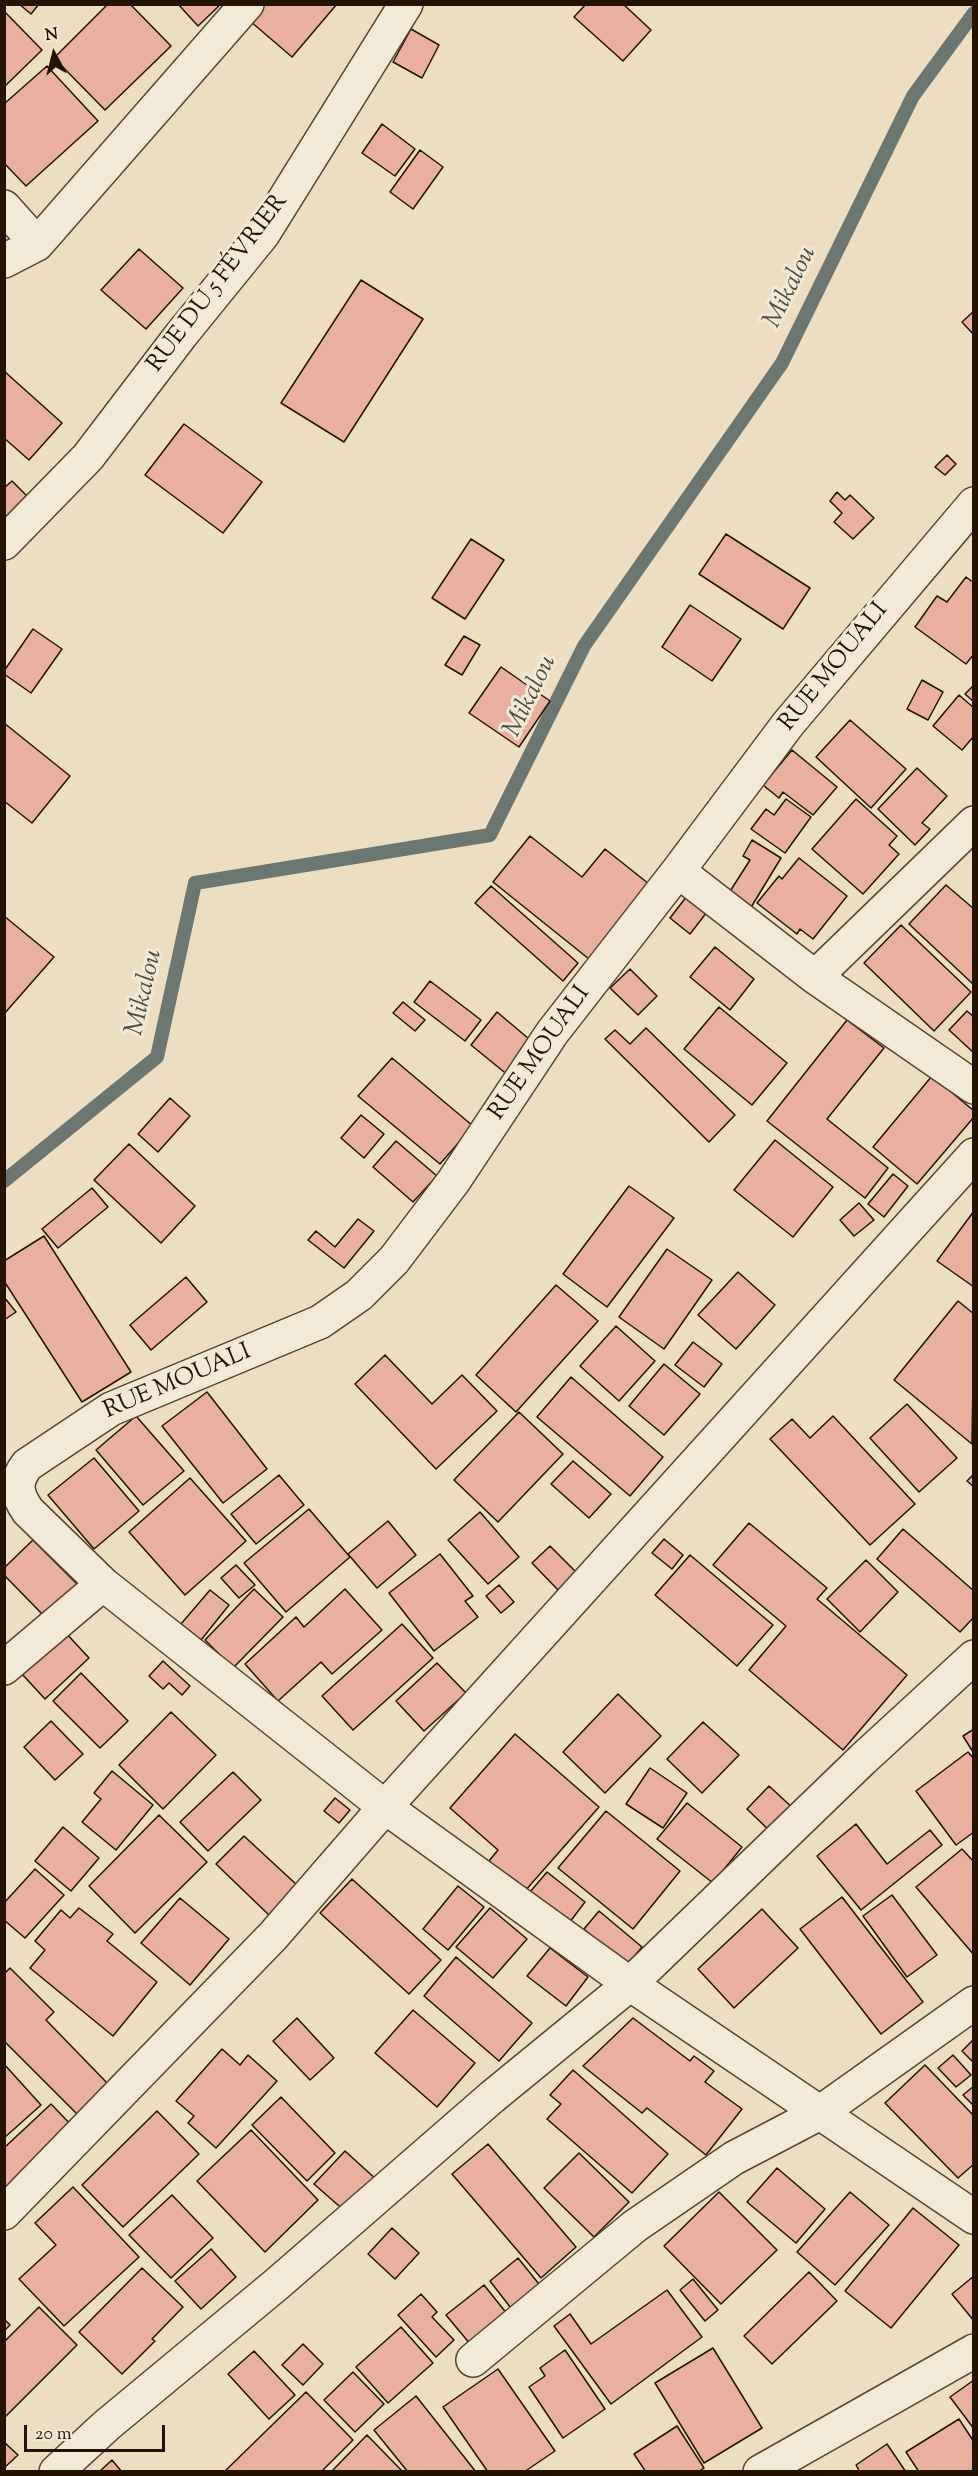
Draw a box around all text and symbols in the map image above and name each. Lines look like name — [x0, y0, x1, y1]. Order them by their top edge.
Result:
text: N — [44, 23, 59, 48]
north arrow — [24, 24, 84, 84]
street label: RUE DU 5 FÉVRIER — [143, 189, 295, 379]
water label: Mikalou — [759, 242, 825, 334]
street label: RUE MOUALI — [774, 598, 896, 738]
water label: Mikalou — [499, 651, 565, 743]
water label: Mikalou — [121, 947, 171, 1039]
street label: RUE MOUALI — [484, 981, 598, 1127]
street label: RUE MOUALI — [100, 1339, 256, 1427]
scale bar — [27, 2413, 168, 2451]
text: 20 m — [35, 2422, 72, 2448]

